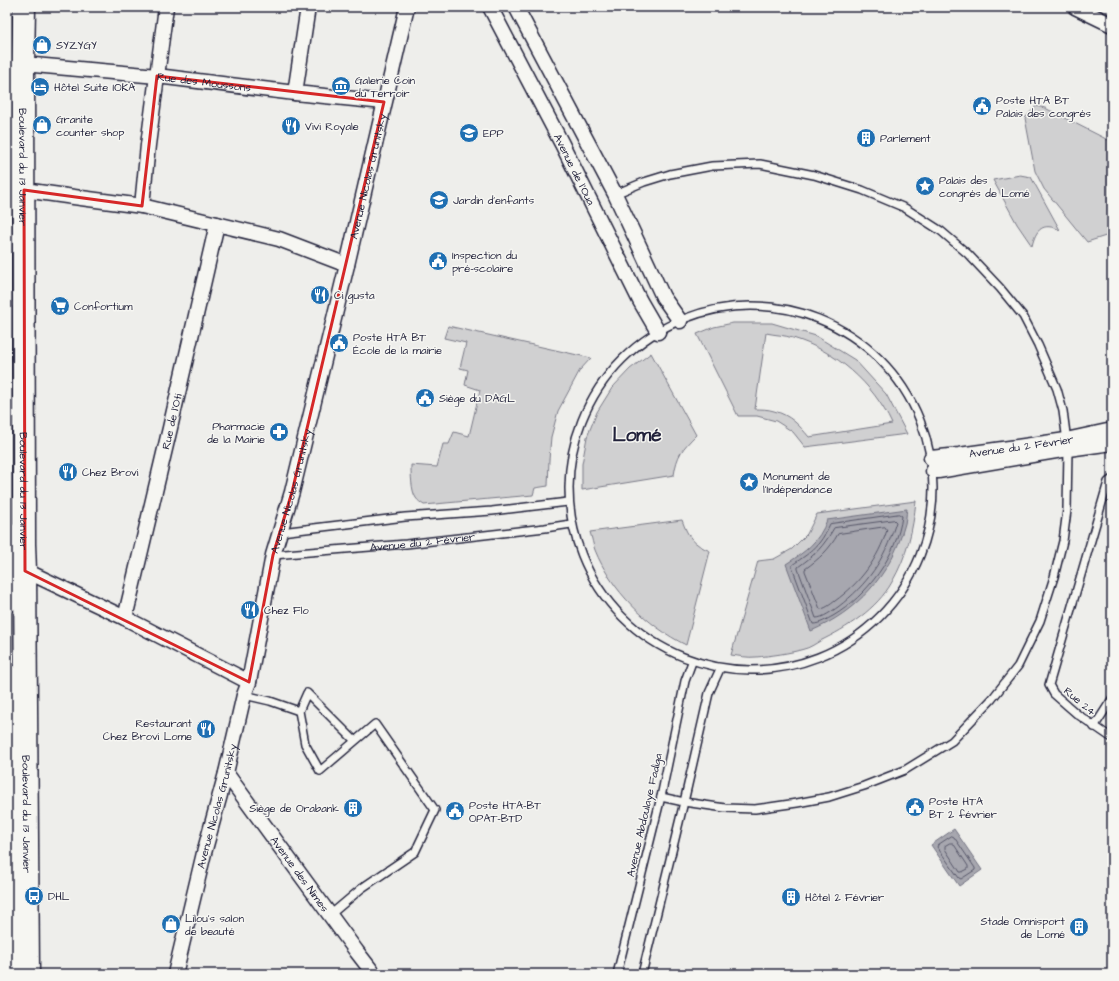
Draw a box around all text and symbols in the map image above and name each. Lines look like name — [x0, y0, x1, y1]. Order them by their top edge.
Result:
shop icon: SYZYGY — [31, 34, 53, 56]
place label: SYZYGY — [56, 38, 97, 53]
street label: Rue des Moussons — [156, 69, 252, 96]
place label: Galerie Coin du Terroir — [355, 73, 416, 101]
museum icon: Galerie Coin du Terroir — [330, 75, 352, 97]
hotel icon: Hôtel Suite IOKA — [29, 76, 51, 98]
place label: Hôtel Suite IOKA — [54, 80, 135, 95]
place label: Poste HTA BT Palais des congrès — [996, 93, 1091, 122]
public building icon: Poste HTA BT Palais des congrès — [971, 95, 993, 117]
street label: Boulevard du 13 Janvier — [15, 108, 30, 226]
place label: Granite counter shop — [56, 112, 124, 140]
street label: Avenue Nicolas Grunitsky — [346, 112, 391, 241]
shop icon: Granite counter shop — [31, 114, 53, 136]
restaurant icon: Vivi Royale — [280, 115, 302, 137]
place label: Vivi Royale — [305, 119, 359, 135]
school or university icon: EPP — [458, 122, 480, 144]
place label: EPP — [483, 126, 504, 141]
building icon: Parlement — [855, 127, 877, 149]
street label: Avenue de l'Oua — [550, 131, 598, 208]
place label: Parlement — [880, 131, 931, 146]
place label: Palais des congrès de Lomé — [939, 173, 1030, 202]
place icon: Palais des congrès de Lomé — [914, 175, 936, 197]
school or university icon: Jardin d'enfants — [428, 189, 450, 211]
place label: Jardin d'enfants — [453, 193, 535, 208]
place label: Inspection du pré-scolaire — [452, 248, 518, 276]
public building icon: Inspection du pré-scolaire — [427, 250, 449, 272]
restaurant icon: Ci gusta — [309, 284, 331, 306]
place label: Ci gusta — [334, 288, 375, 304]
supermarket icon: Confortium — [49, 295, 71, 317]
place label: Confortium — [74, 299, 133, 314]
place label: Poste HTA BT École de la mairie — [353, 330, 442, 358]
public building icon: Poste HTA BT École de la mairie — [328, 332, 350, 354]
public building icon: Siège du DAGL — [414, 387, 436, 409]
place label: Siège du DAGL — [439, 391, 515, 407]
street label: Rue de l'Oti — [158, 392, 186, 451]
place label: Pharmacie de la Mairie — [207, 419, 265, 447]
pharmacy icon: Pharmacie de la Mairie — [268, 421, 290, 443]
district label: Lomé — [613, 422, 662, 449]
street label: Avenue Nicolas Grunitsky — [267, 427, 316, 555]
street label: Boulevard du 13 Janvier — [16, 432, 31, 550]
street label: Avenue du 2 Février — [968, 432, 1075, 462]
restaurant icon: Chez Brovi — [57, 461, 79, 483]
place label: Chez Brovi — [82, 465, 139, 480]
place label: Monument de l'Indépendance — [763, 469, 833, 497]
place icon: Monument de l'Indépendance — [738, 471, 760, 493]
street label: Avenue du 2 Février — [369, 529, 476, 555]
restaurant icon: Chez Flo — [239, 599, 261, 621]
place label: Chez Flo — [264, 603, 309, 618]
street label: Rue 24 — [1060, 684, 1099, 720]
place label: Restaurant Chez Brovi Lome — [103, 716, 193, 744]
restaurant icon: Restaurant Chez Brovi Lome — [195, 718, 217, 740]
street label: Avenue Nicolas Grunitsky — [194, 742, 241, 870]
street label: Avenue Abdoulaye Fadiga — [623, 752, 667, 879]
street label: Boulevard du 13 Janvier — [18, 755, 34, 873]
place label: Poste HTA BT 2 février — [929, 794, 997, 822]
public building icon: Poste HTA BT 2 février — [904, 796, 926, 818]
building icon: Siège de Orabank — [342, 797, 364, 819]
place label: Poste HTA-BT OPAT-BTD — [469, 798, 541, 826]
public building icon: Poste HTA-BT OPAT-BTD — [444, 800, 466, 822]
place label: Siège de Orabank — [249, 801, 339, 817]
street label: Avenue des Nimes — [267, 833, 332, 915]
bus stop icon: DHL — [23, 885, 45, 907]
building icon: Hôtel 2 Février — [780, 886, 802, 908]
place label: DHL — [48, 889, 70, 904]
place label: Hôtel 2 Février — [805, 890, 884, 905]
place label: Lilou's salon de beauté — [185, 911, 245, 939]
shop icon: Lilou's salon de beauté — [160, 913, 182, 935]
place label: Stade Omnisport de Lomé — [980, 914, 1066, 942]
building icon: Stade Omnisport de Lomé — [1068, 916, 1090, 938]

